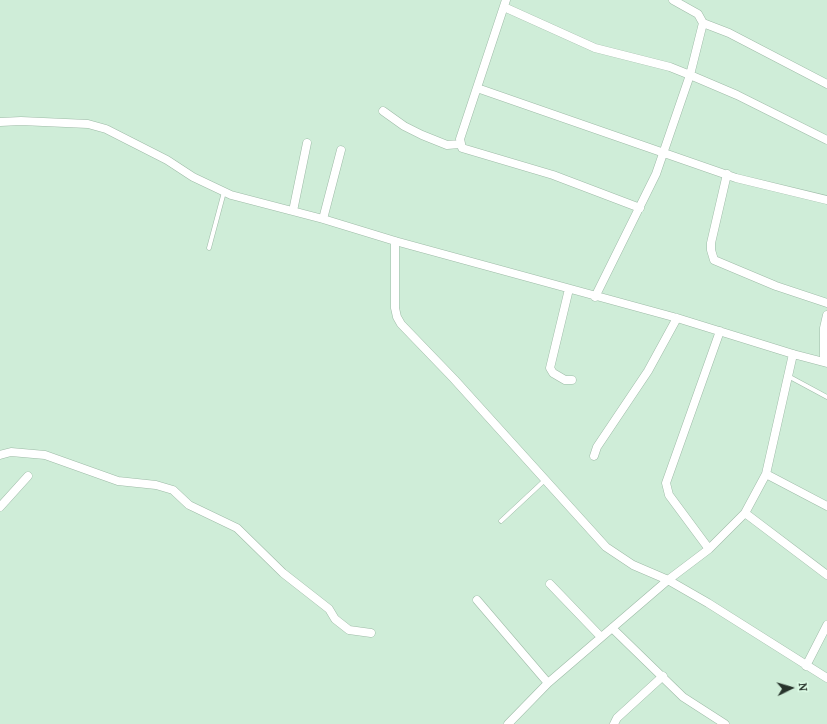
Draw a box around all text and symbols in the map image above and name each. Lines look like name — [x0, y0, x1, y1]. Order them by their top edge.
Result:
north arrow — [771, 668, 811, 708]
text: N — [796, 682, 810, 692]

